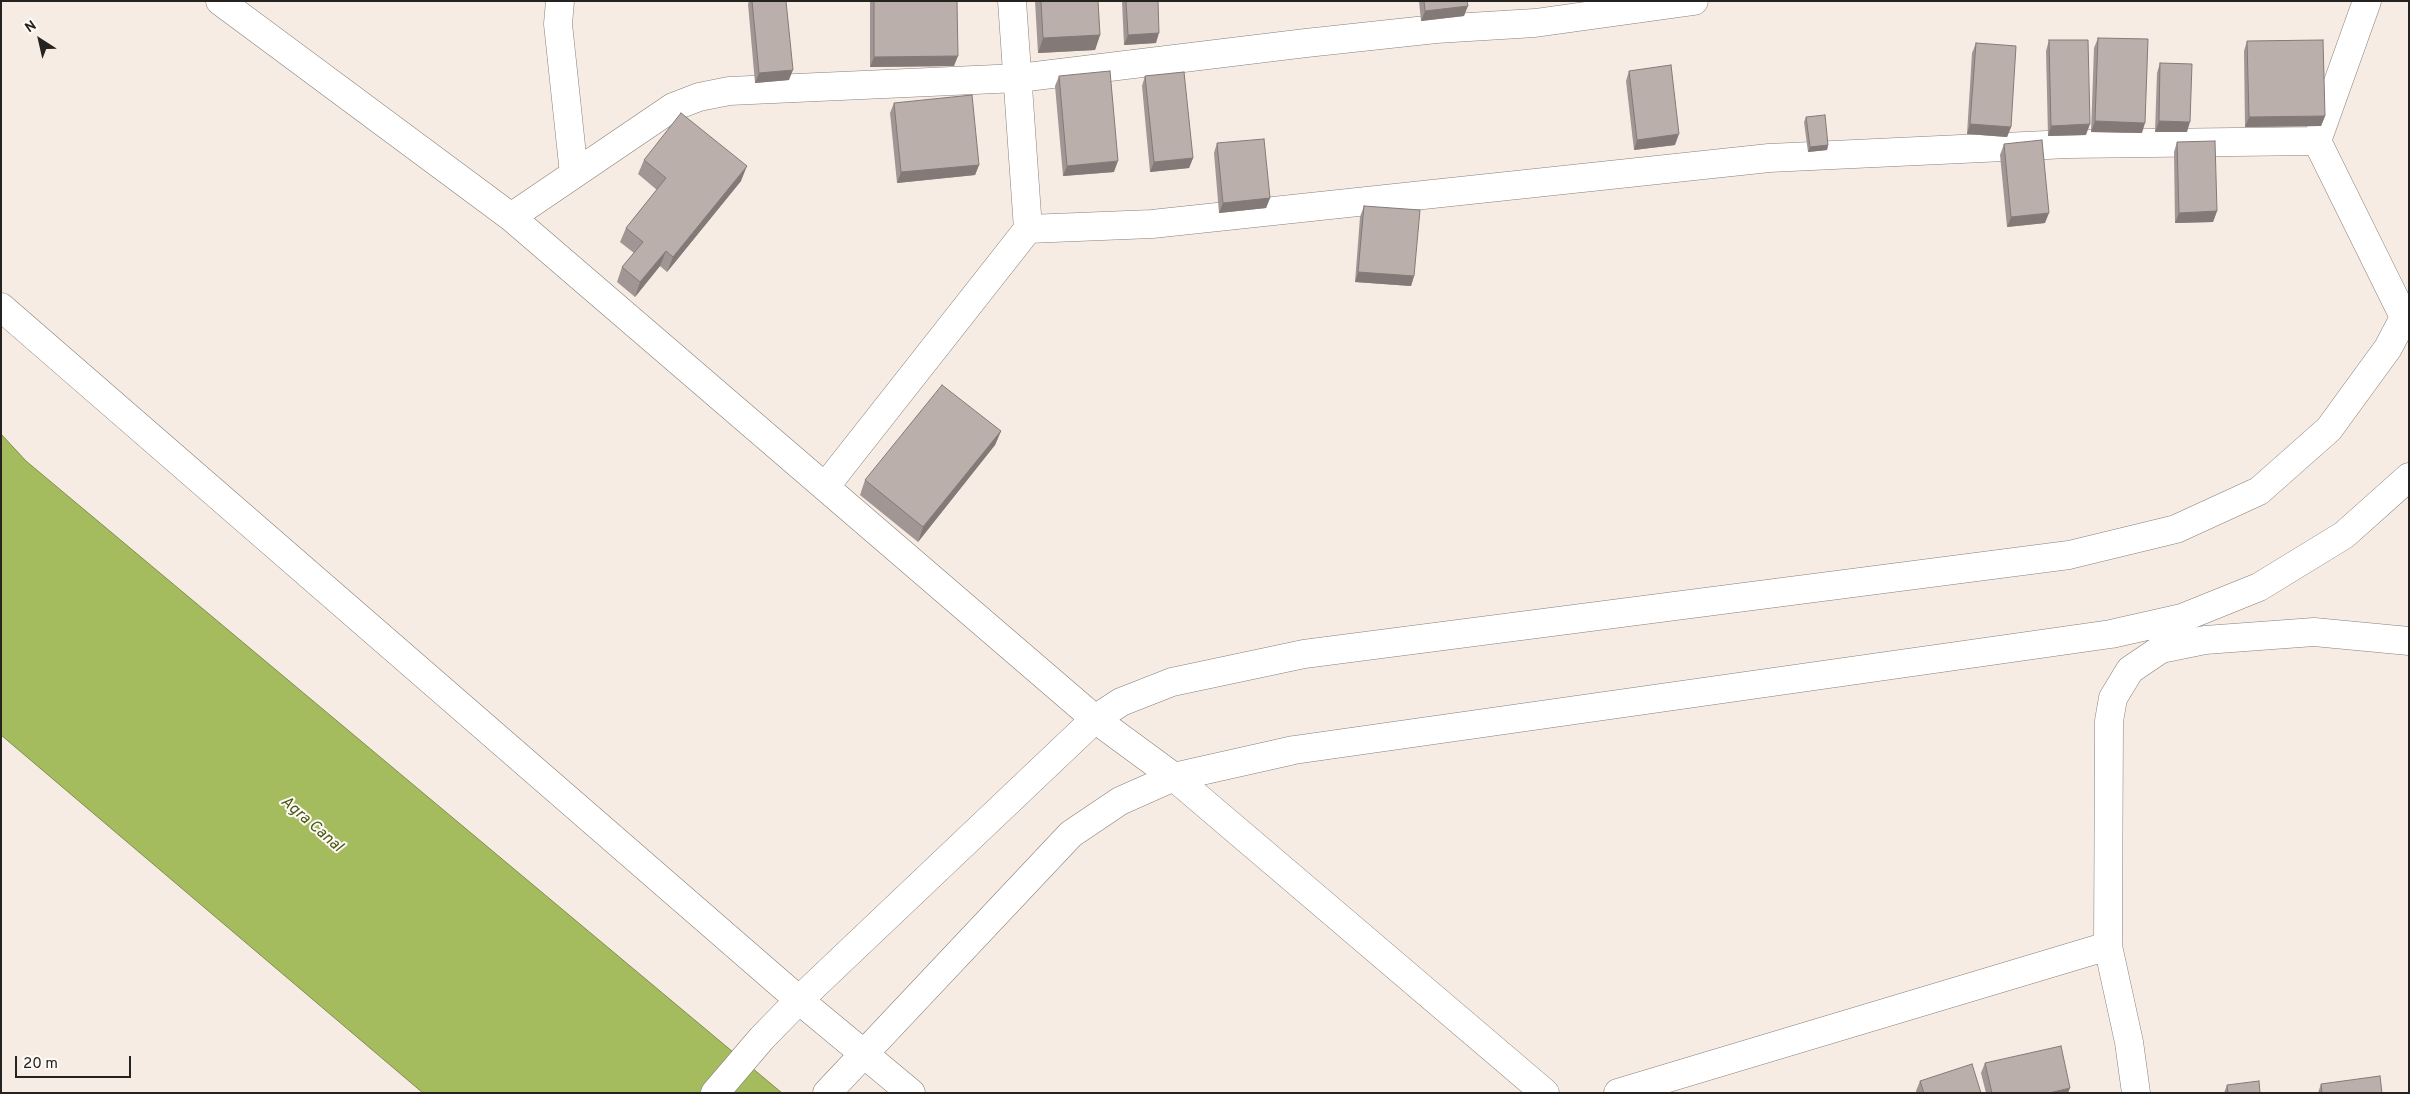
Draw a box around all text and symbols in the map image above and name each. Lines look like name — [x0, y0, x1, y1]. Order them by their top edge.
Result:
north arrow — [15, 15, 65, 65]
text: N — [22, 17, 40, 37]
water label: Agra Canal — [276, 793, 346, 857]
scale bar — [18, 1046, 134, 1078]
text: 20 m — [23, 1055, 58, 1074]

